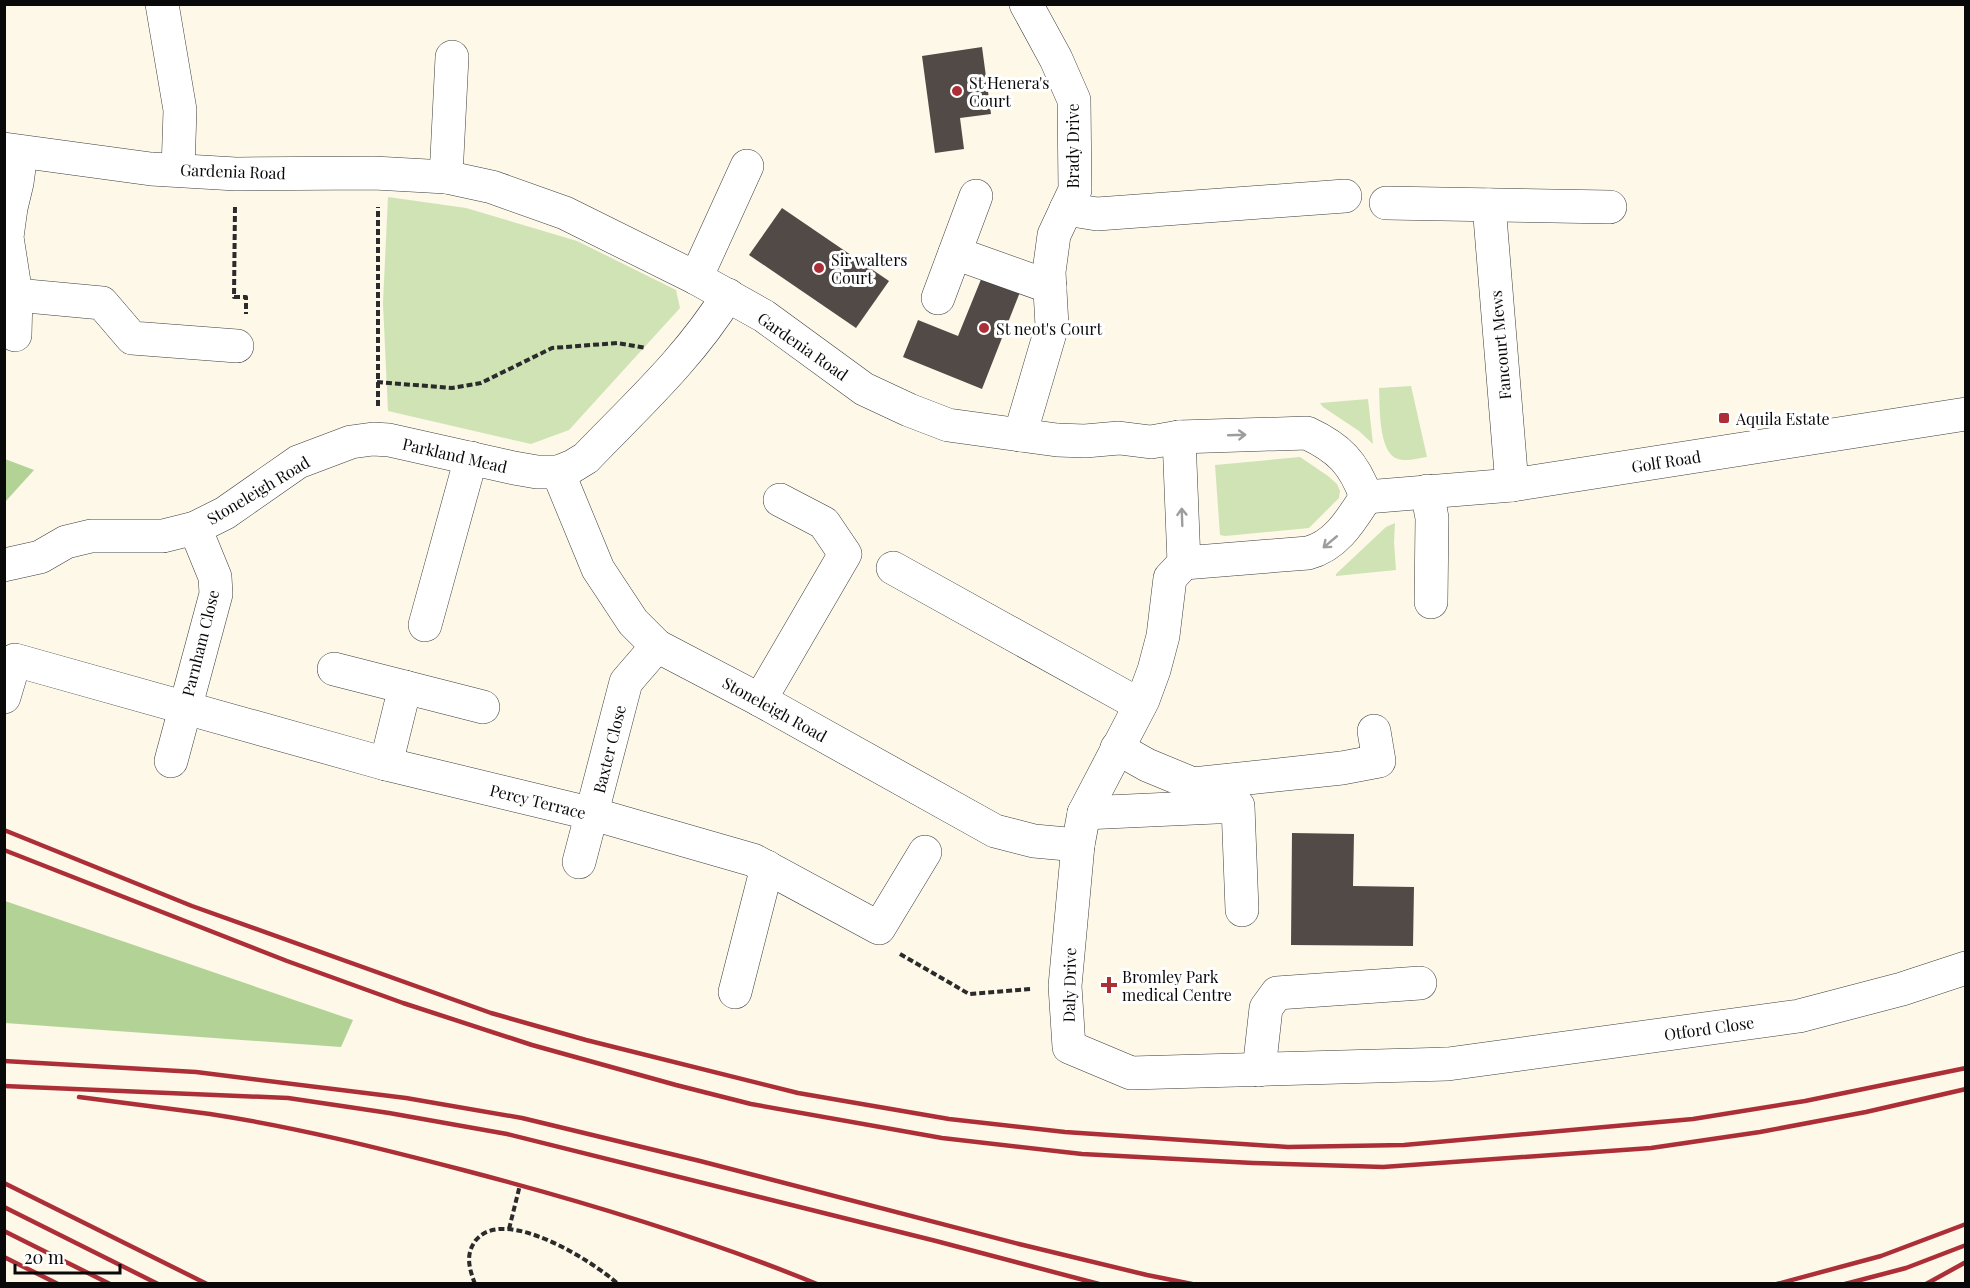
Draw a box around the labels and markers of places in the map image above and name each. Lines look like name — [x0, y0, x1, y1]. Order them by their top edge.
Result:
place label: St Henera's Court — [969, 72, 1049, 111]
marker: St Henera's Court — [950, 84, 964, 98]
place label: Sir walters Court — [831, 249, 907, 288]
marker: Sir walters Court — [812, 261, 826, 275]
place label: St neot's Court — [996, 318, 1102, 339]
marker: St neot's Court — [977, 321, 991, 335]
place label: Aquila Estate — [1735, 408, 1830, 429]
marker: Aquila Estate — [1717, 411, 1731, 425]
place label: Bromley Park medical Centre — [1122, 966, 1232, 1005]
marker: Bromley Park medical Centre — [1100, 976, 1118, 994]

